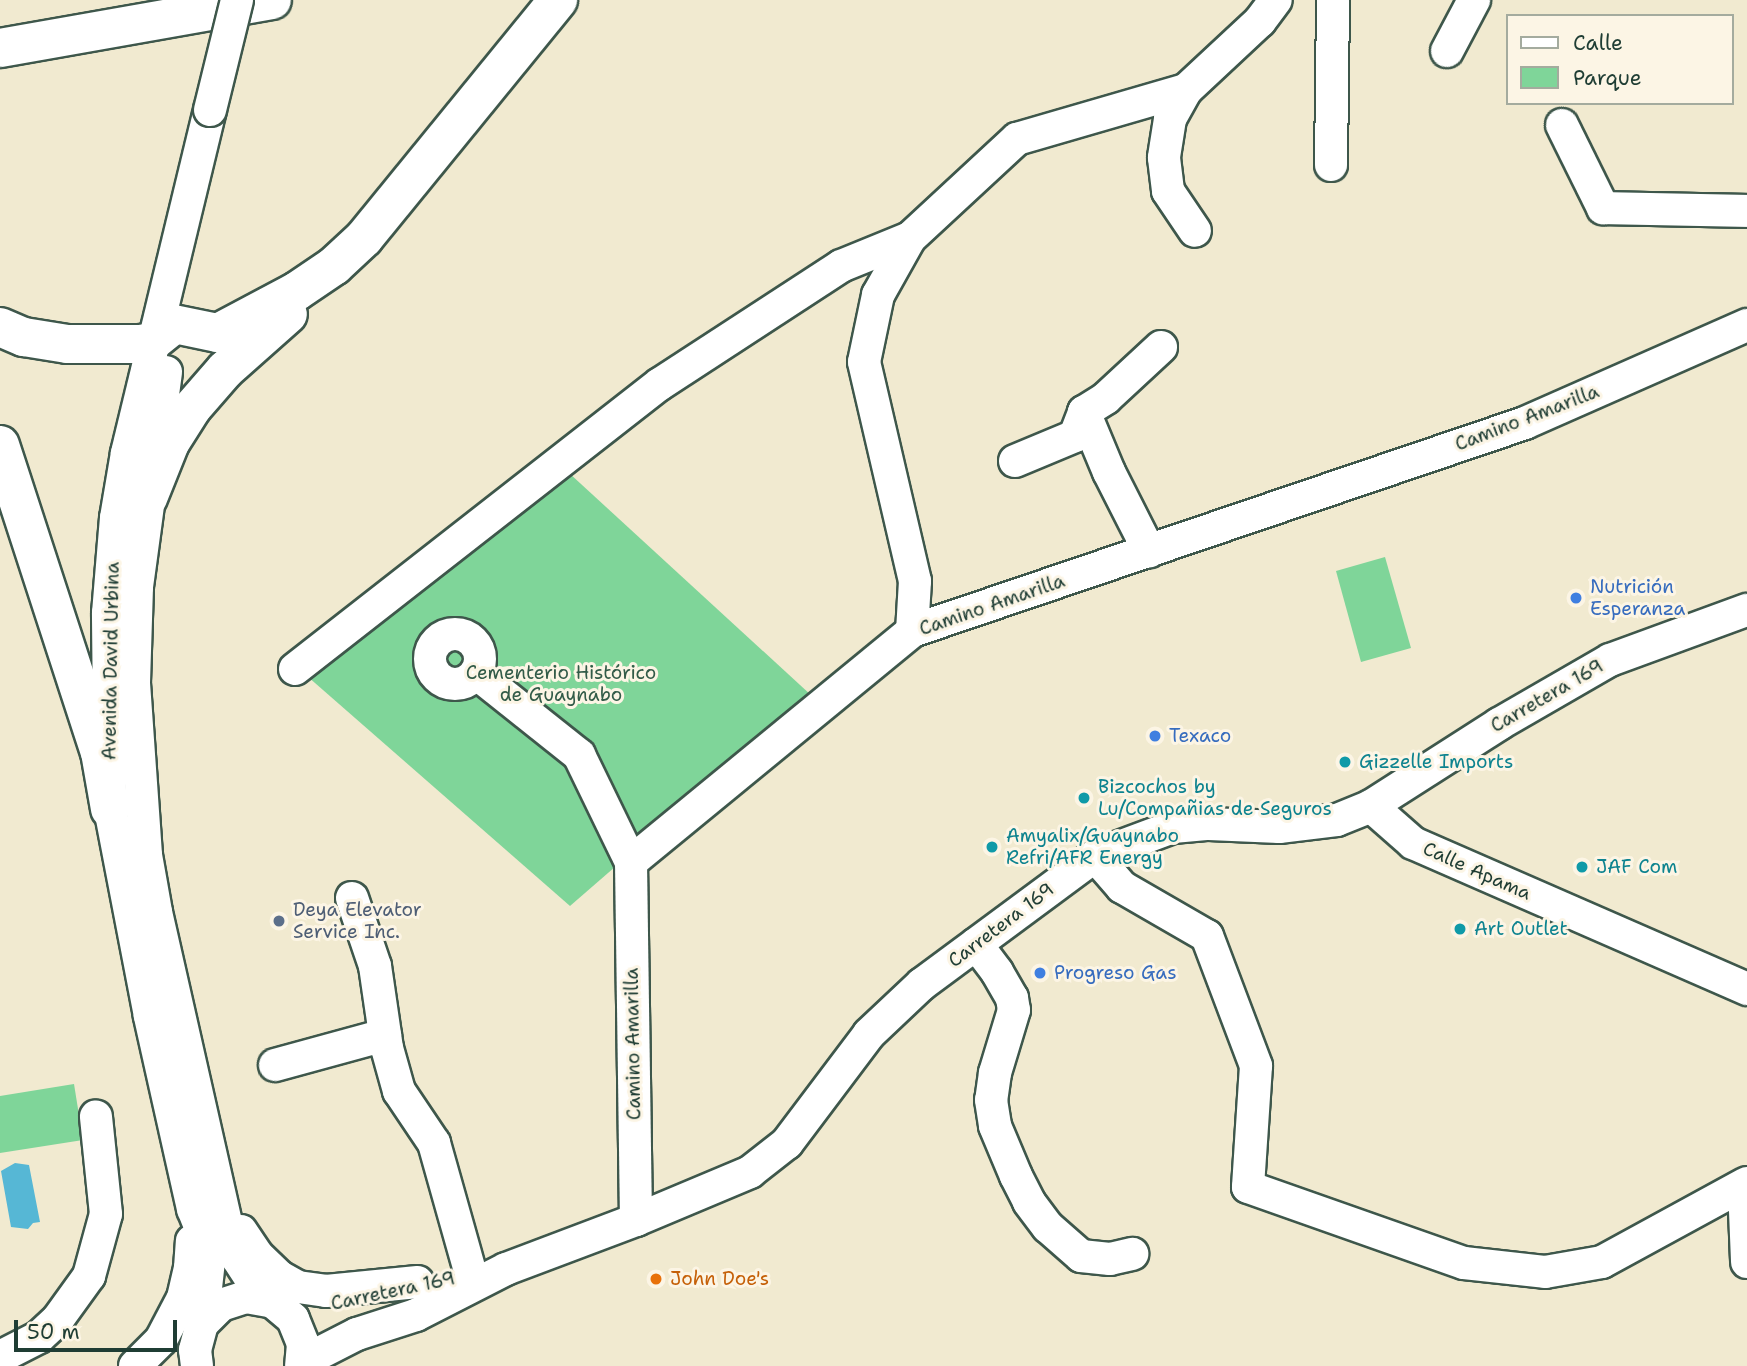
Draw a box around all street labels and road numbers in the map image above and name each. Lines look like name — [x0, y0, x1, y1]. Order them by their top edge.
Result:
street label: Camino Amarilla — [1452, 380, 1602, 456]
street label: Avenida David Urbina — [98, 562, 124, 760]
street label: Camino Amarilla — [916, 569, 1068, 641]
street label: Carretera 169 — [1487, 655, 1607, 737]
street label: Calle Apama — [1419, 837, 1535, 905]
street label: Carretera 169 — [944, 878, 1058, 972]
street label: Camino Amarilla — [620, 968, 646, 1120]
street label: Carretera 169 — [329, 1267, 457, 1315]

